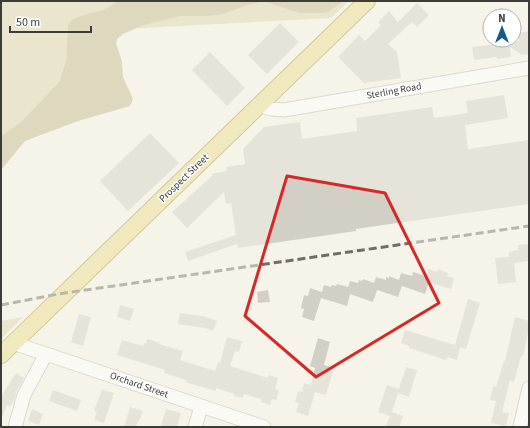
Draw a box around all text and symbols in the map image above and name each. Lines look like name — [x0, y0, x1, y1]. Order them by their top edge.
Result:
scale bar — [10, 8, 91, 34]
north arrow — [482, 8, 522, 48]
text: N — [498, 11, 506, 26]
text: 50 m — [16, 14, 40, 31]
street label: Sterling Road — [365, 79, 423, 103]
street label: Prospect Street — [156, 150, 212, 205]
street label: Orchard Street — [108, 368, 171, 402]

